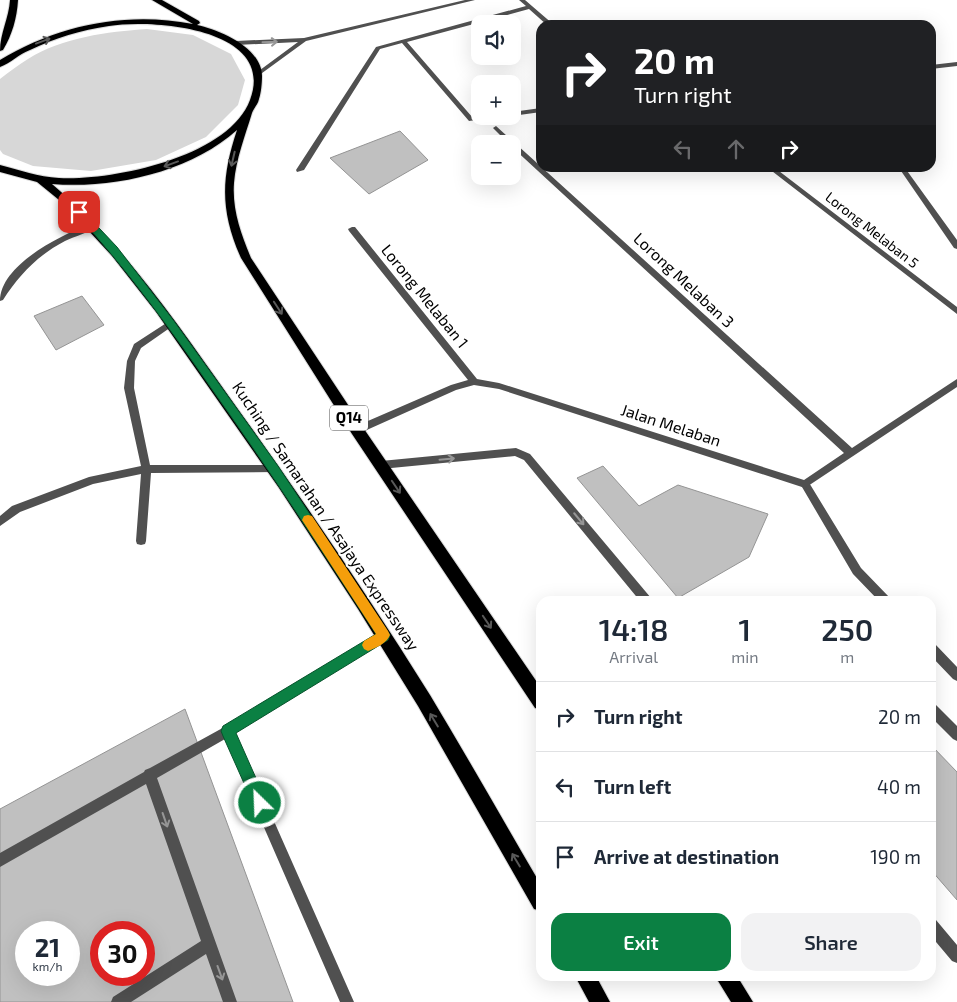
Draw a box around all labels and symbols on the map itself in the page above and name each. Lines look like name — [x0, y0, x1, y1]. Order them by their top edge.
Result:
one-way arrow — [35, 36, 50, 45]
one-way arrow — [262, 37, 278, 46]
one-way arrow — [228, 150, 237, 166]
one-way arrow — [164, 160, 179, 169]
street label: Lorong Melaban 5 — [822, 188, 922, 271]
pin — [58, 191, 100, 233]
street label: Lorong Melaban 3 — [630, 228, 738, 331]
street label: Lorong Melaban 1 — [378, 240, 473, 351]
one-way arrow — [272, 301, 283, 315]
street label: Kuching / Samarahan / Asajaya Expressway — [228, 378, 424, 655]
street label: Jalan Melaban — [619, 399, 724, 450]
road number: Q14 — [330, 406, 368, 430]
one-way arrow — [438, 454, 454, 463]
one-way arrow — [391, 480, 401, 494]
one-way arrow — [573, 513, 584, 526]
one-way arrow — [482, 615, 492, 629]
one-way arrow — [428, 713, 438, 728]
position arrow — [233, 776, 285, 828]
one-way arrow — [161, 812, 170, 827]
one-way arrow — [511, 853, 521, 868]
speed limit sign: 30 — [90, 921, 155, 986]
one-way arrow — [216, 965, 225, 981]

